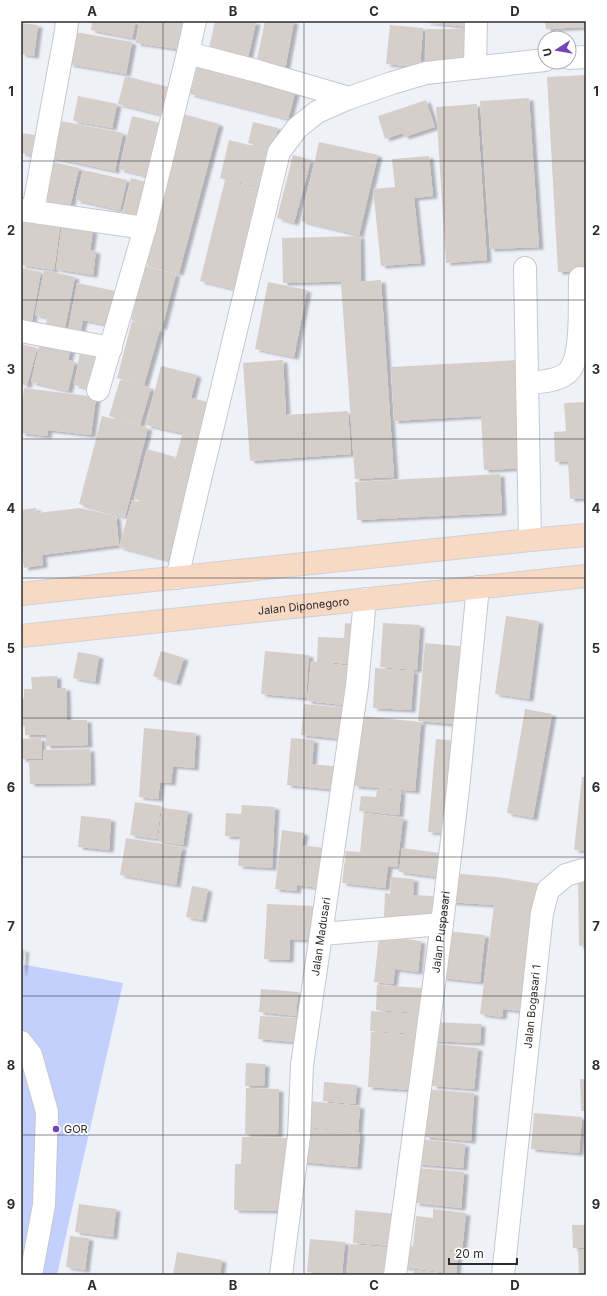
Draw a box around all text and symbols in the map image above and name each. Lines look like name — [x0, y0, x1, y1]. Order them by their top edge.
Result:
text: A — [87, 3, 97, 19]
text: B — [229, 3, 238, 19]
text: C — [369, 3, 379, 19]
text: D — [510, 3, 520, 19]
north arrow — [537, 30, 577, 70]
text: U — [540, 47, 555, 57]
text: 1 — [8, 83, 14, 99]
text: 1 — [593, 83, 599, 99]
text: 2 — [7, 222, 15, 238]
text: 2 — [592, 222, 600, 238]
text: 3 — [7, 361, 15, 377]
text: 3 — [592, 361, 600, 377]
text: 4 — [7, 500, 16, 516]
text: 4 — [592, 500, 601, 516]
street label: Jalan Diponegoro — [257, 594, 350, 618]
text: 5 — [7, 640, 15, 656]
text: 5 — [592, 640, 600, 656]
text: 6 — [7, 779, 15, 795]
text: 6 — [592, 779, 600, 795]
street label: Jalan Puspasari — [429, 890, 453, 974]
street label: Jalan Madusari — [308, 896, 333, 977]
text: 7 — [7, 918, 15, 934]
text: 7 — [592, 918, 600, 934]
street label: Jalan Bogasari 1 — [520, 964, 543, 1049]
text: 8 — [7, 1057, 15, 1073]
text: 8 — [592, 1057, 600, 1073]
place label: GOR — [64, 1122, 88, 1136]
marker: GOR — [51, 1124, 61, 1134]
text: 9 — [7, 1196, 15, 1212]
text: 9 — [592, 1196, 600, 1212]
scale bar — [449, 1240, 517, 1266]
text: 20 m — [455, 1246, 484, 1261]
text: A — [87, 1277, 97, 1293]
text: B — [229, 1277, 238, 1293]
text: C — [369, 1277, 379, 1293]
text: D — [510, 1277, 520, 1293]

